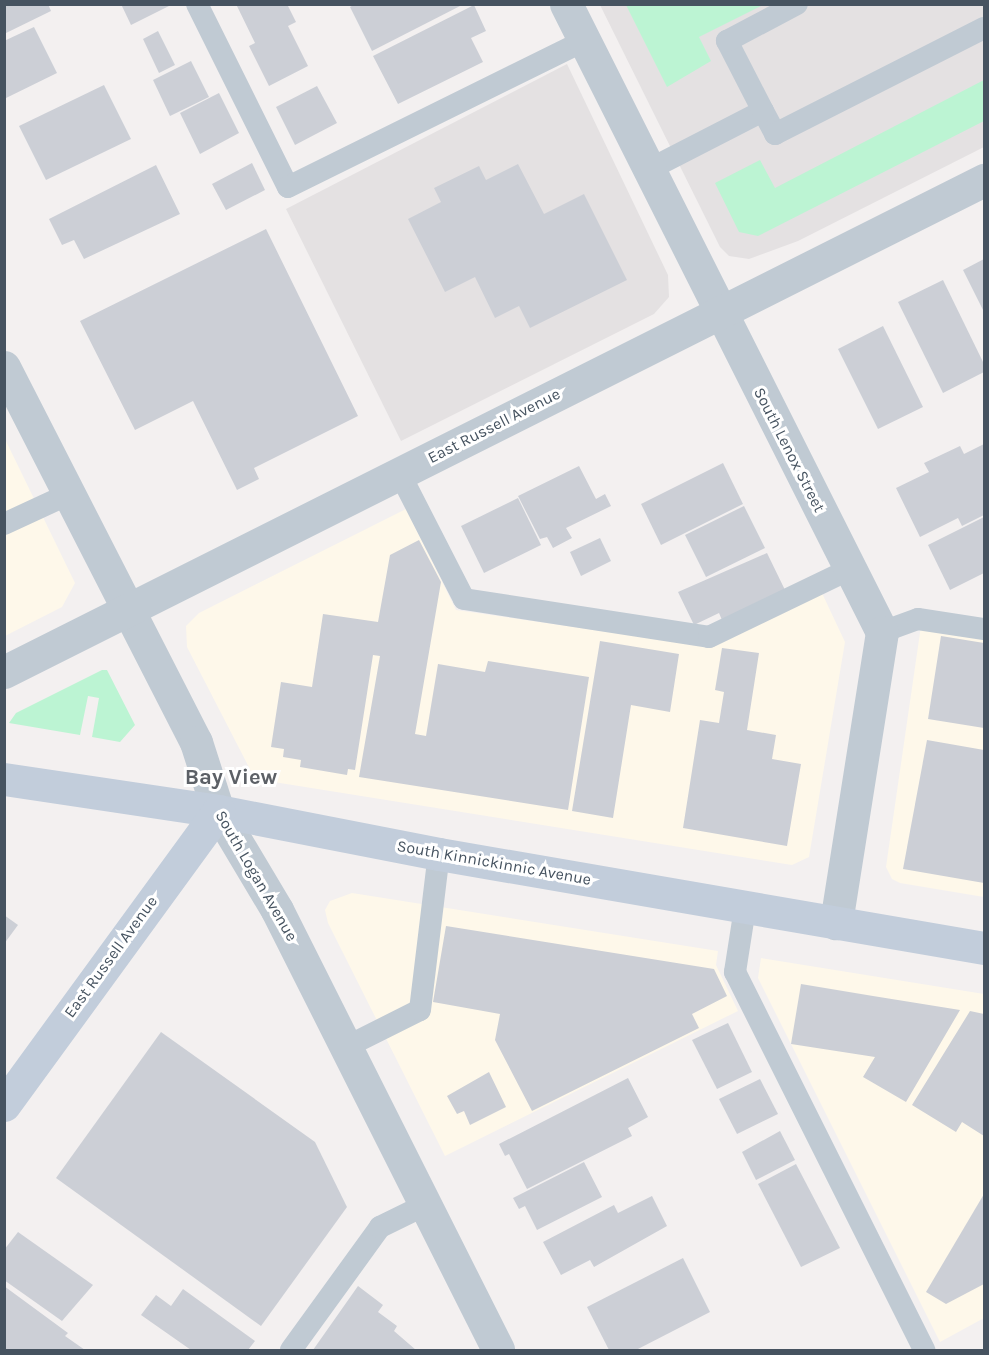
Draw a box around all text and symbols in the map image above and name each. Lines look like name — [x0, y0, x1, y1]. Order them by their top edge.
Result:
street label: East Russell Avenue — [425, 384, 563, 468]
street label: South Lenox Street — [749, 384, 829, 516]
district label: Bay View — [185, 765, 277, 791]
street label: South Logan Avenue — [211, 807, 301, 945]
street label: South Kinnickinnic Avenue — [395, 836, 593, 890]
street label: East Russell Avenue — [60, 892, 162, 1022]

